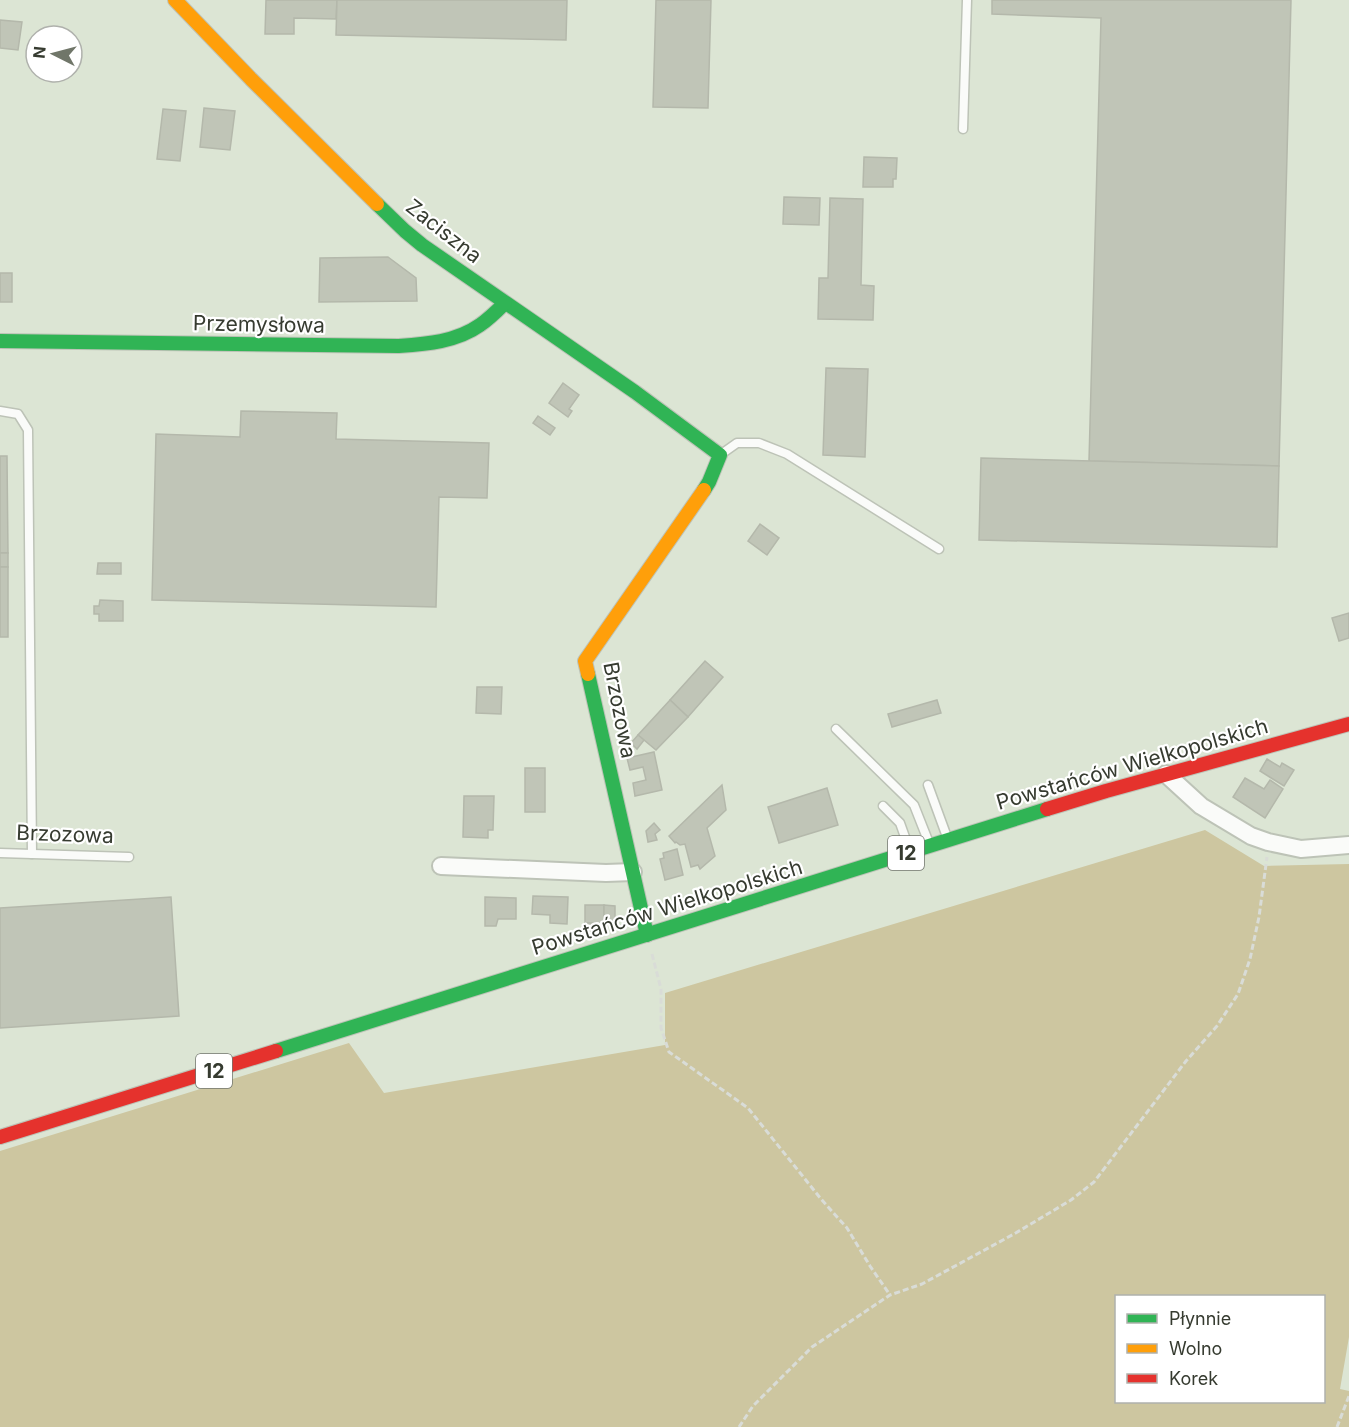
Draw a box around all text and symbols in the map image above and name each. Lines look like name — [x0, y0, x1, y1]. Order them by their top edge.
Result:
north arrow — [24, 24, 84, 84]
text: N — [28, 45, 50, 60]
street label: Zaciszna — [401, 194, 487, 268]
street label: Przemysłowa — [193, 310, 325, 338]
street label: Brzozowa — [598, 660, 642, 760]
street label: Powstańców Wielkopolskich — [993, 713, 1271, 815]
street label: Brzozowa — [16, 820, 114, 848]
road number: 12 — [888, 836, 924, 870]
street label: Powstańców Wielkopolskich — [529, 854, 805, 960]
road number: 12 — [196, 1054, 232, 1088]
legend — [1115, 1295, 1325, 1403]
text: Płynnie — [1169, 1308, 1231, 1329]
text: Wolno — [1169, 1338, 1222, 1359]
text: Korek — [1169, 1368, 1218, 1389]

